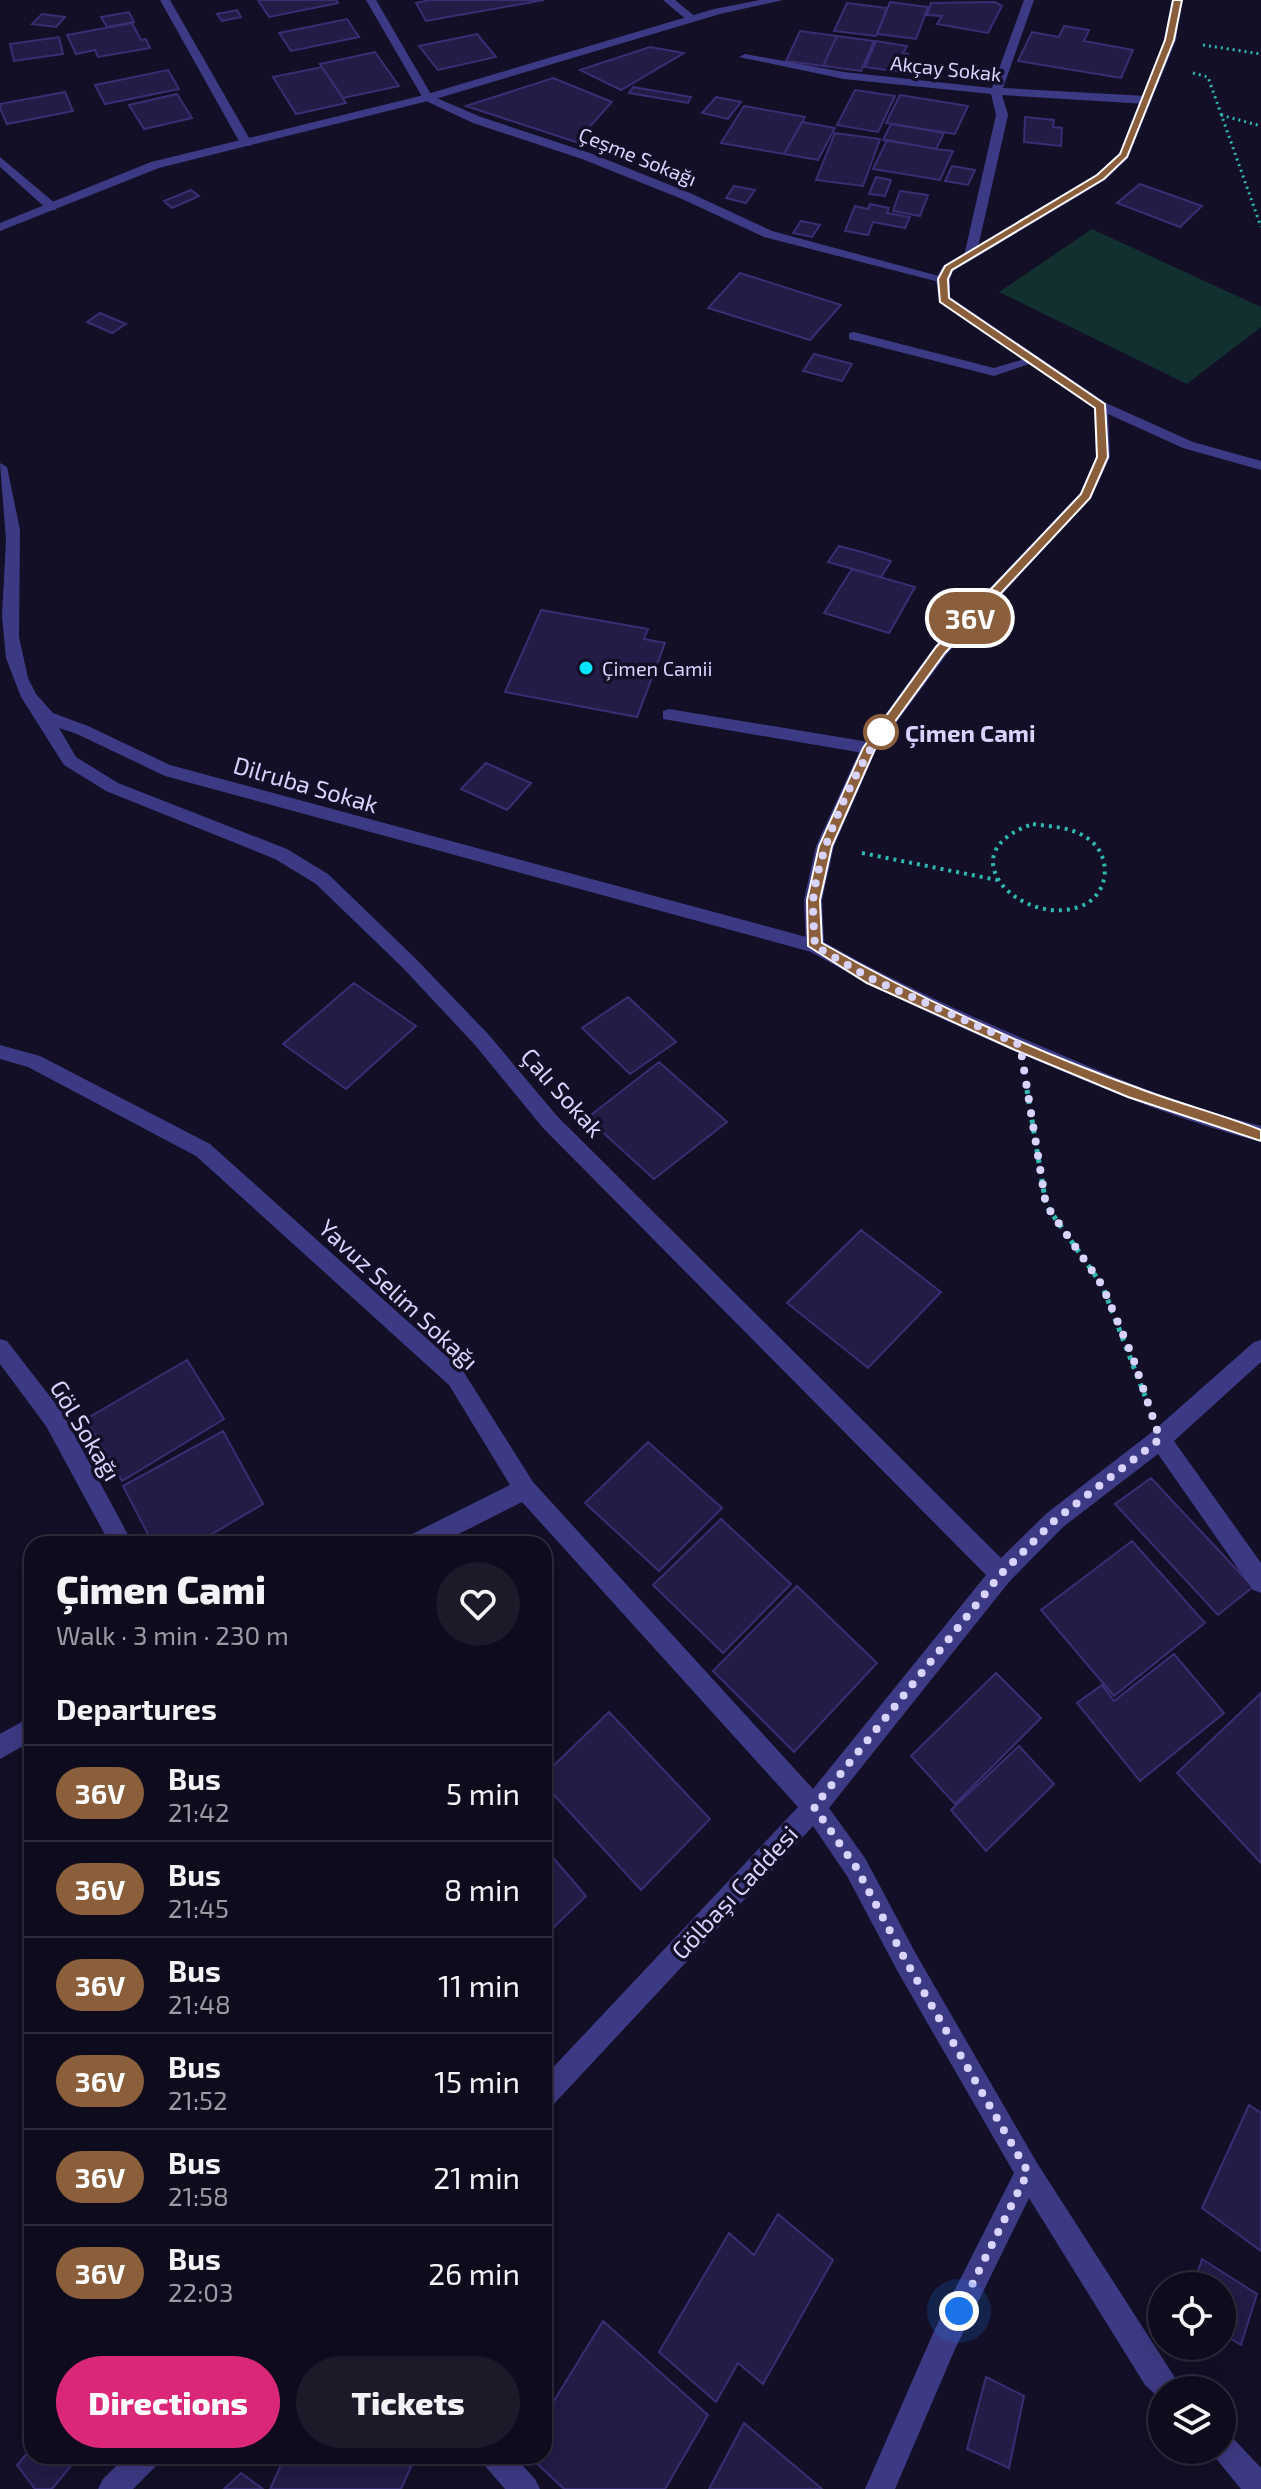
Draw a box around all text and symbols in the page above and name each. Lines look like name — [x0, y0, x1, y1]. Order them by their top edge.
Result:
street label: Akçay Sokak — [889, 50, 1003, 87]
street label: Çeşme Sokağı — [575, 121, 700, 191]
line badge: 36V — [924, 592, 1016, 644]
text: 36V — [945, 601, 995, 635]
place label: Çimen Camii — [602, 656, 713, 681]
marker: Çimen Camii — [577, 659, 595, 677]
marker: Çimen Cami — [864, 715, 898, 749]
place label: Çimen Cami — [905, 718, 1036, 749]
street label: Dilruba Sokak — [230, 749, 382, 819]
street label: Çalı Sokak — [515, 1041, 611, 1143]
street label: Yavuz Selim Sokağı — [313, 1213, 485, 1375]
street label: Göl Sokağı — [45, 1374, 127, 1486]
button: heart — [436, 1562, 520, 1646]
text: Çimen Cami — [56, 1566, 266, 1612]
text: Walk · 3 min · 230 m — [56, 1619, 289, 1650]
text: Departures — [56, 1690, 217, 1726]
text: Bus — [168, 1760, 221, 1796]
text: 5 min — [446, 1775, 520, 1811]
text: 36V — [75, 1776, 125, 1810]
text: 21:42 — [168, 1796, 230, 1827]
street label: Gölbaşı Caddesi — [665, 1819, 804, 1965]
text: Bus — [168, 1856, 221, 1892]
text: 8 min — [444, 1871, 520, 1907]
text: 36V — [75, 1872, 125, 1906]
text: 21:45 — [168, 1892, 229, 1923]
text: Bus — [168, 1952, 221, 1988]
text: 11 min — [438, 1967, 520, 2003]
text: 36V — [75, 1968, 125, 2002]
text: 21:48 — [168, 1988, 231, 2019]
text: Bus — [168, 2048, 221, 2084]
text: 15 min — [434, 2063, 520, 2099]
text: 36V — [75, 2064, 125, 2098]
text: 21:52 — [168, 2084, 228, 2115]
text: Bus — [168, 2144, 221, 2180]
text: 21 min — [433, 2159, 520, 2195]
text: 36V — [75, 2160, 125, 2194]
text: 21:58 — [168, 2180, 229, 2211]
text: Bus — [168, 2240, 221, 2276]
text: 26 min — [428, 2255, 520, 2291]
text: 36V — [75, 2256, 125, 2290]
map controls — [1148, 2272, 1236, 2464]
button: locate — [1148, 2272, 1236, 2360]
text: 22:03 — [168, 2276, 234, 2307]
your location — [939, 2291, 979, 2331]
button: Directions — [56, 2356, 280, 2448]
button: Tickets — [296, 2356, 520, 2448]
button: layers — [1148, 2376, 1236, 2464]

